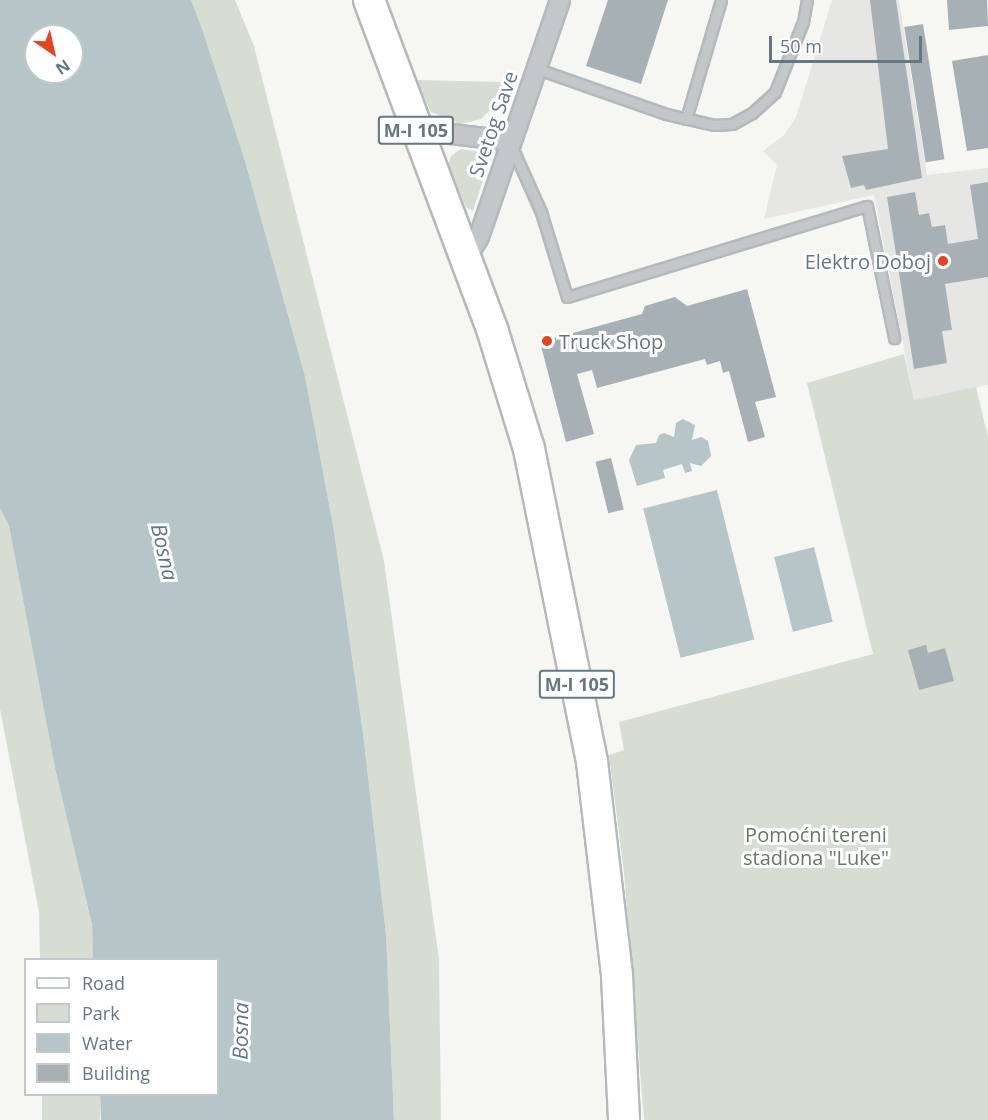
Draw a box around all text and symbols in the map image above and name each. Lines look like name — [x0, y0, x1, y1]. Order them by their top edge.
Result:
north arrow — [24, 24, 84, 84]
scale bar — [772, 24, 925, 62]
text: 50 m — [780, 34, 822, 58]
text: N — [51, 55, 74, 80]
street label: Svetog Save — [464, 68, 522, 180]
road number: M-I 105 — [377, 115, 455, 145]
place label: Elektro Doboj — [805, 249, 931, 273]
marker: Elektro Doboj — [936, 254, 950, 268]
place label: Truck Shop — [559, 329, 663, 353]
marker: Truck Shop — [540, 334, 554, 348]
water label: Bosna — [146, 521, 184, 583]
road number: M-I 105 — [538, 669, 616, 699]
park label: Pomoćni tereni stadiona "Luke" — [743, 823, 889, 870]
legend — [24, 958, 219, 1096]
text: Road — [82, 971, 125, 995]
text: Park — [82, 1001, 120, 1025]
water label: Bosna — [227, 1002, 253, 1060]
text: Water — [82, 1031, 133, 1055]
text: Building — [82, 1061, 150, 1085]

